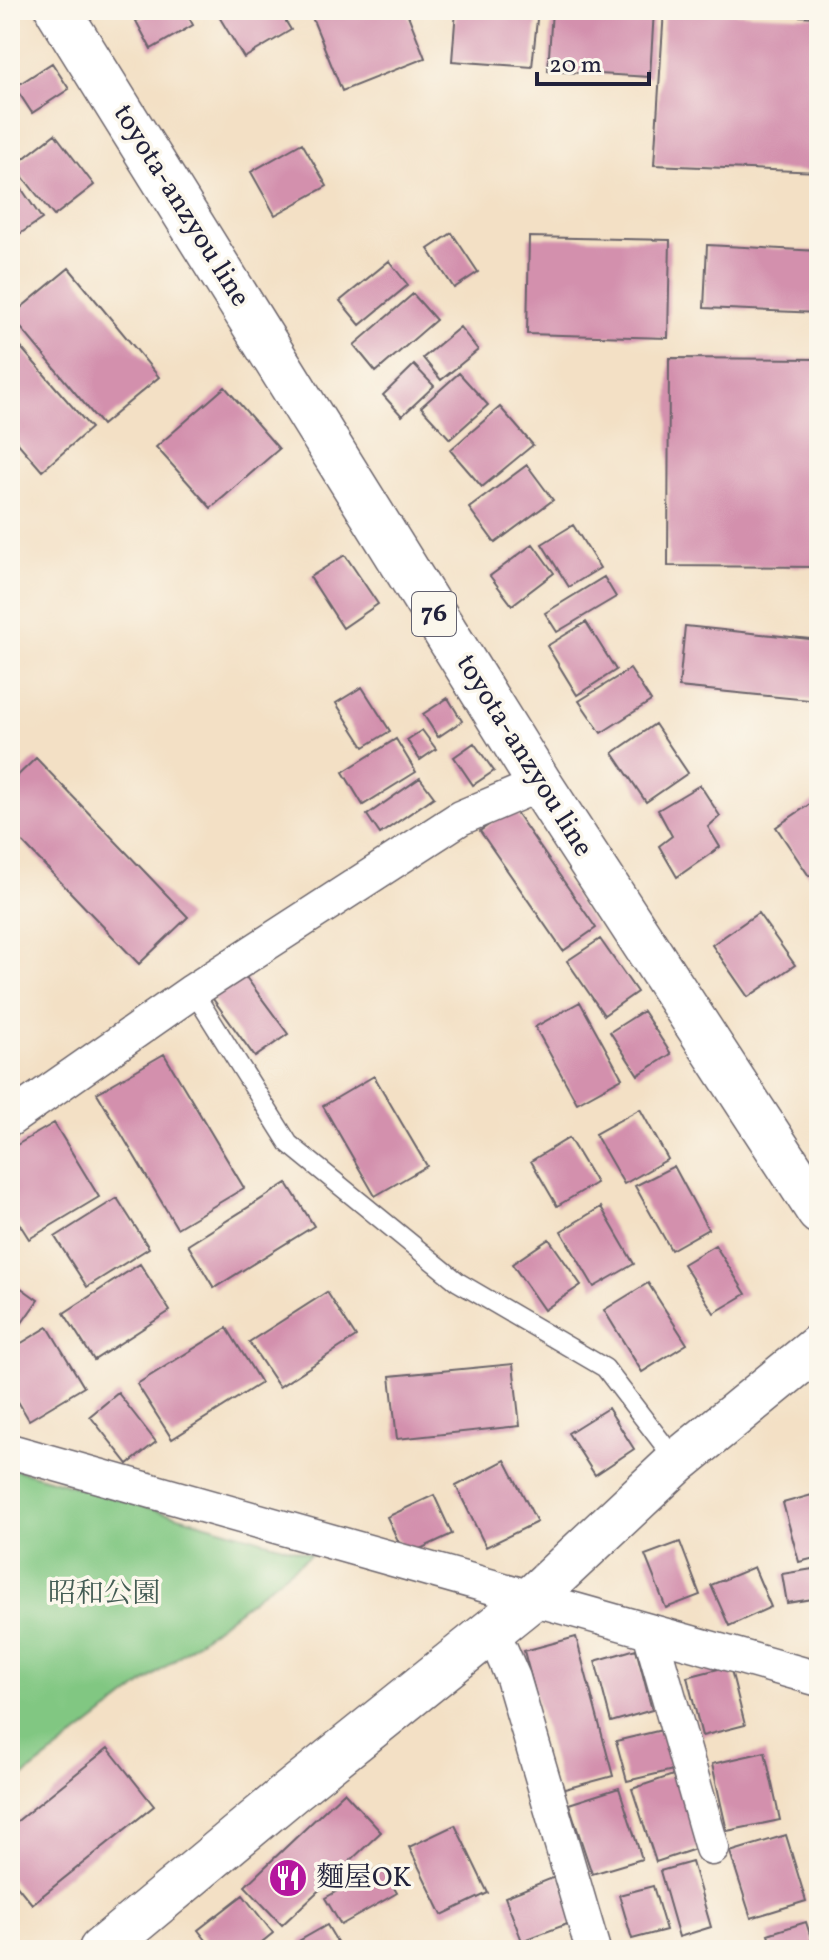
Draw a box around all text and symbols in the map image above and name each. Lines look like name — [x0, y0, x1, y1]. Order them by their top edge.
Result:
scale bar — [537, 36, 649, 86]
text: 20 m — [549, 49, 602, 83]
street label: toyota-anzyou line — [103, 97, 259, 315]
road number: 76 — [412, 592, 456, 636]
street label: toyota-anzyou line — [446, 647, 602, 865]
park label: 昭和公園 — [48, 1575, 160, 1614]
restaurant icon: 麵屋OK — [267, 1857, 309, 1899]
place label: 麵屋OK — [316, 1859, 411, 1898]

